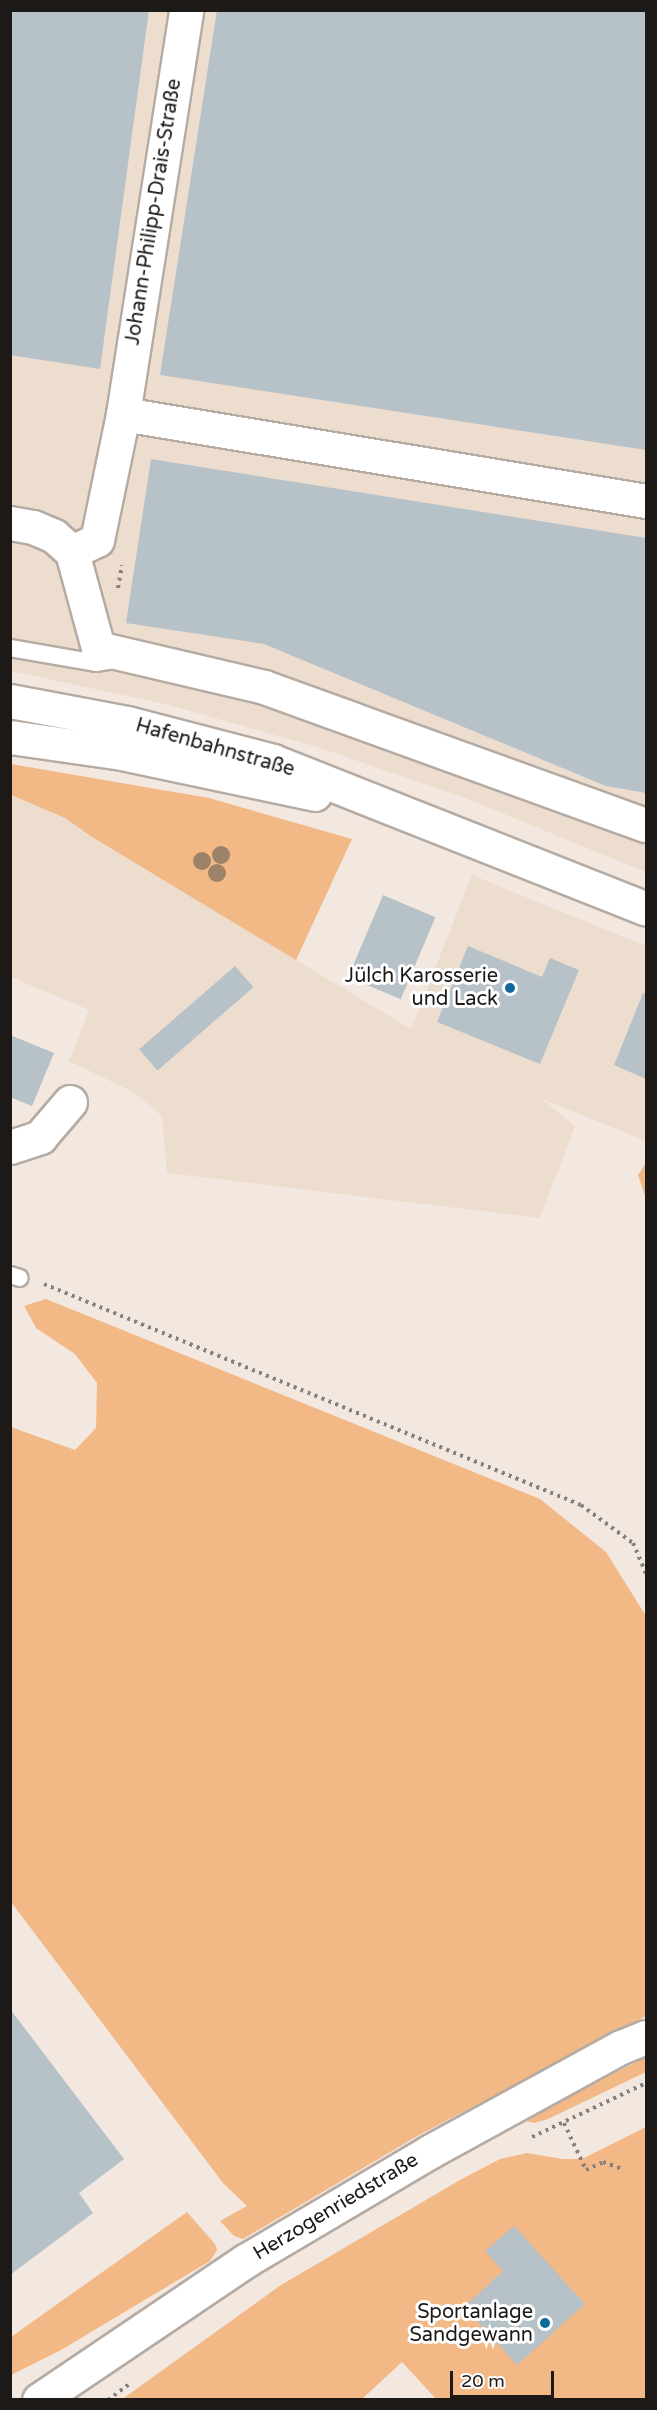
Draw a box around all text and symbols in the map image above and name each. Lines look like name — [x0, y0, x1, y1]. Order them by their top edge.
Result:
street label: Johann-Philipp-Drais-Straße — [121, 77, 187, 347]
street label: Hafenbahnstraße — [133, 714, 297, 782]
place label: Jülch Karosserie und Lack — [345, 964, 498, 1011]
marker: Jülch Karosserie und Lack — [503, 981, 517, 995]
street label: Herzogenriedstraße — [249, 2148, 423, 2266]
place label: Sportanlage Sandgewann — [409, 2300, 533, 2347]
marker: Sportanlage Sandgewann — [538, 2316, 552, 2330]
scale bar — [453, 2359, 556, 2397]
text: 20 m — [461, 2370, 505, 2392]

